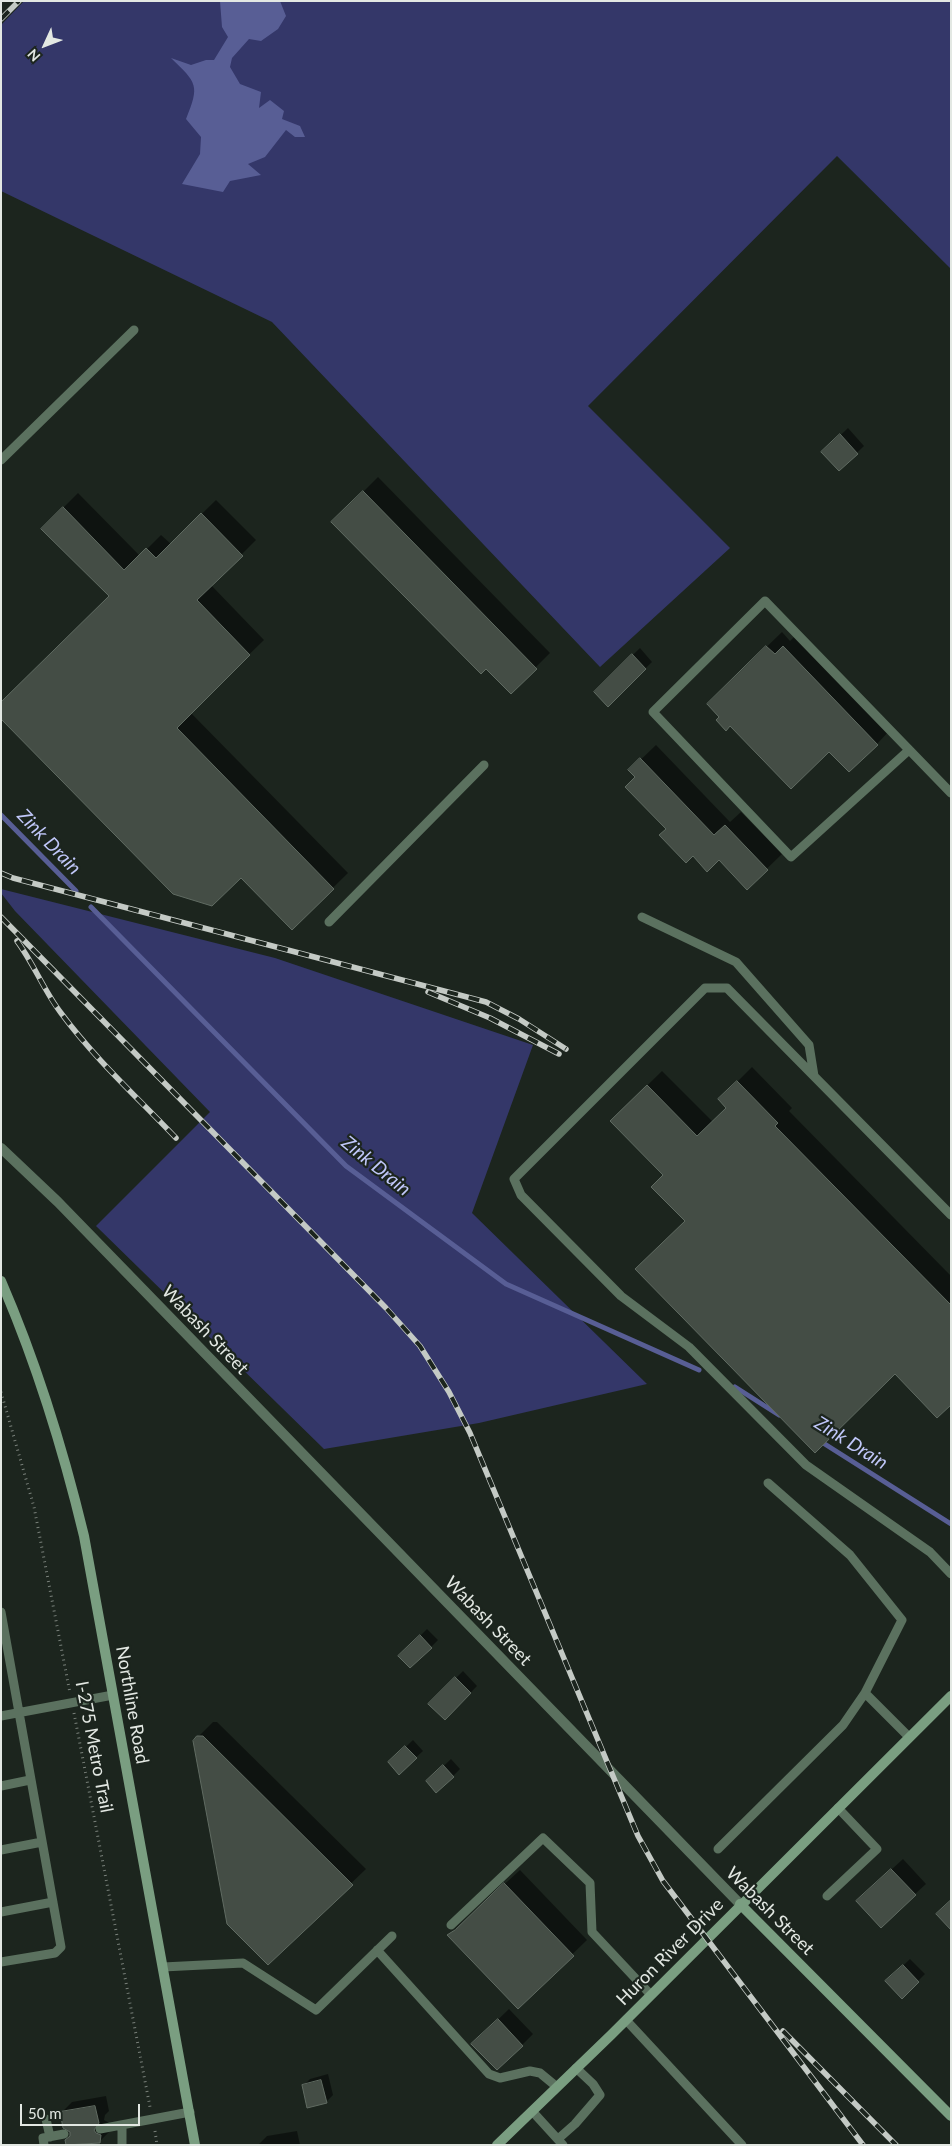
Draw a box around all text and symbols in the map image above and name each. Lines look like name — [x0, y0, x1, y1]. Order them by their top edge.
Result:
north arrow — [20, 20, 70, 70]
text: N — [24, 46, 44, 65]
water label: Zink Drain — [12, 805, 86, 879]
water label: Zink Drain — [337, 1131, 415, 1201]
street label: Wabash Street — [157, 1281, 253, 1379]
water label: Zink Drain — [810, 1412, 892, 1474]
street label: Wabash Street — [440, 1572, 536, 1670]
street label: Northline Road — [111, 1644, 153, 1766]
street label: I-275 Metro Trail — [71, 1679, 117, 1815]
street label: Wabash Street — [722, 1863, 818, 1959]
street label: Huron River Drive — [612, 1894, 728, 2010]
scale bar — [22, 2094, 142, 2126]
text: 50 m — [28, 2104, 62, 2122]

